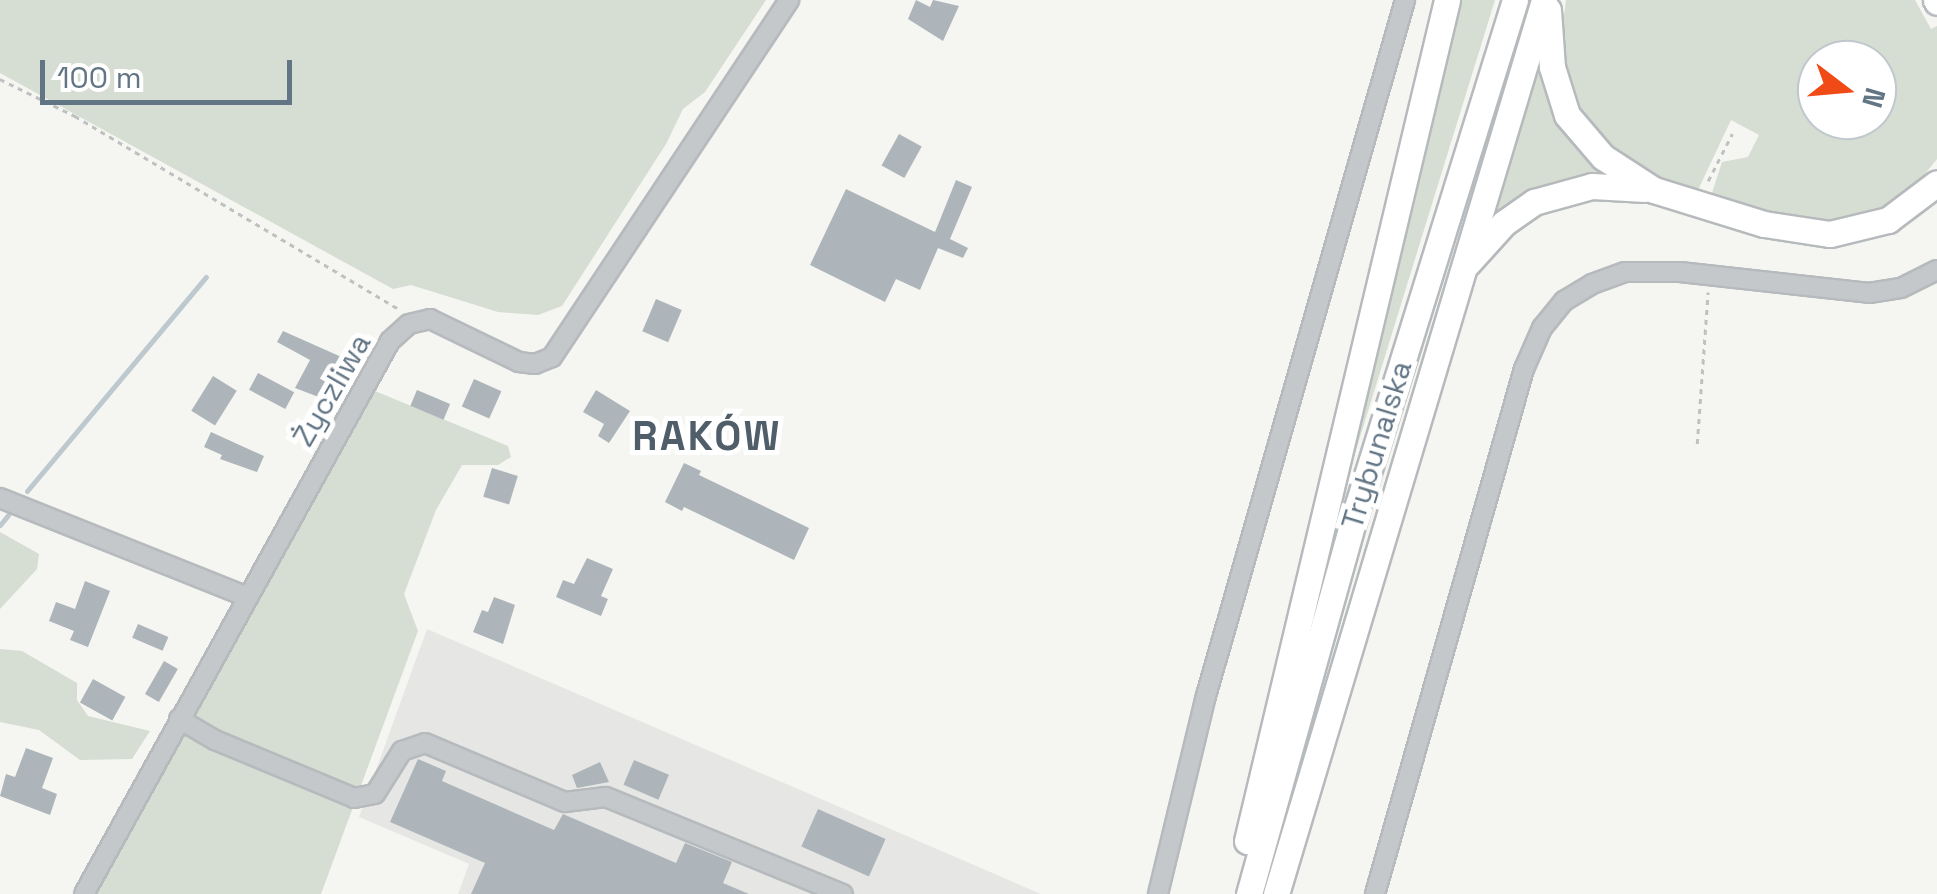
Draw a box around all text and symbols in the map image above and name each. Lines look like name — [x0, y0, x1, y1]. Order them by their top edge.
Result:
scale bar — [45, 40, 298, 102]
north arrow — [1797, 40, 1897, 140]
text: 100 m — [57, 58, 142, 97]
text: N — [1854, 84, 1894, 112]
street label: Życzliwa — [285, 327, 379, 453]
street label: Trybunalska — [1334, 356, 1420, 534]
district label: RAKÓW — [632, 413, 782, 461]

